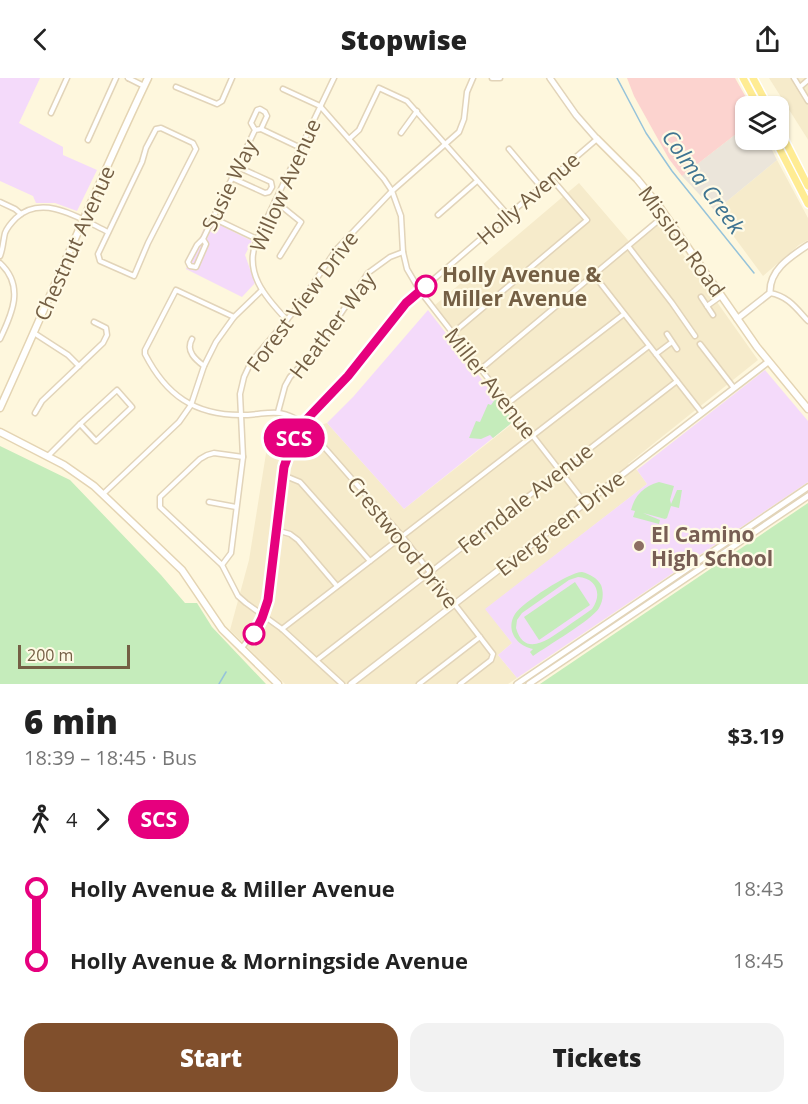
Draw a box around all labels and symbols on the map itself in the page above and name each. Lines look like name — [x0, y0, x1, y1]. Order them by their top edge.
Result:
street label: Willow Avenue — [243, 114, 327, 256]
water label: Colma Creek — [656, 123, 753, 240]
street label: Susie Way — [195, 134, 263, 235]
street label: Holly Avenue — [471, 146, 585, 250]
street label: Chestnut Avenue — [27, 161, 121, 325]
street label: Mission Road — [632, 180, 732, 302]
street label: Forest View Drive — [240, 225, 364, 377]
place label: Holly Avenue & Miller Avenue — [442, 260, 602, 312]
street label: Heather Way — [283, 266, 382, 384]
marker: Holly Avenue & Miller Avenue — [415, 275, 437, 297]
street label: Miller Avenue — [439, 322, 543, 444]
line badge: SCS — [260, 418, 328, 458]
street label: Ferndale Avenue — [452, 436, 598, 560]
street label: Evergreen Drive — [490, 464, 630, 582]
street label: Crestwood Drive — [341, 470, 465, 614]
place label: El Camino High School — [651, 520, 773, 572]
marker: El Camino High School — [632, 539, 646, 553]
unlabelled marker — [243, 623, 265, 645]
scale bar — [18, 642, 130, 670]

